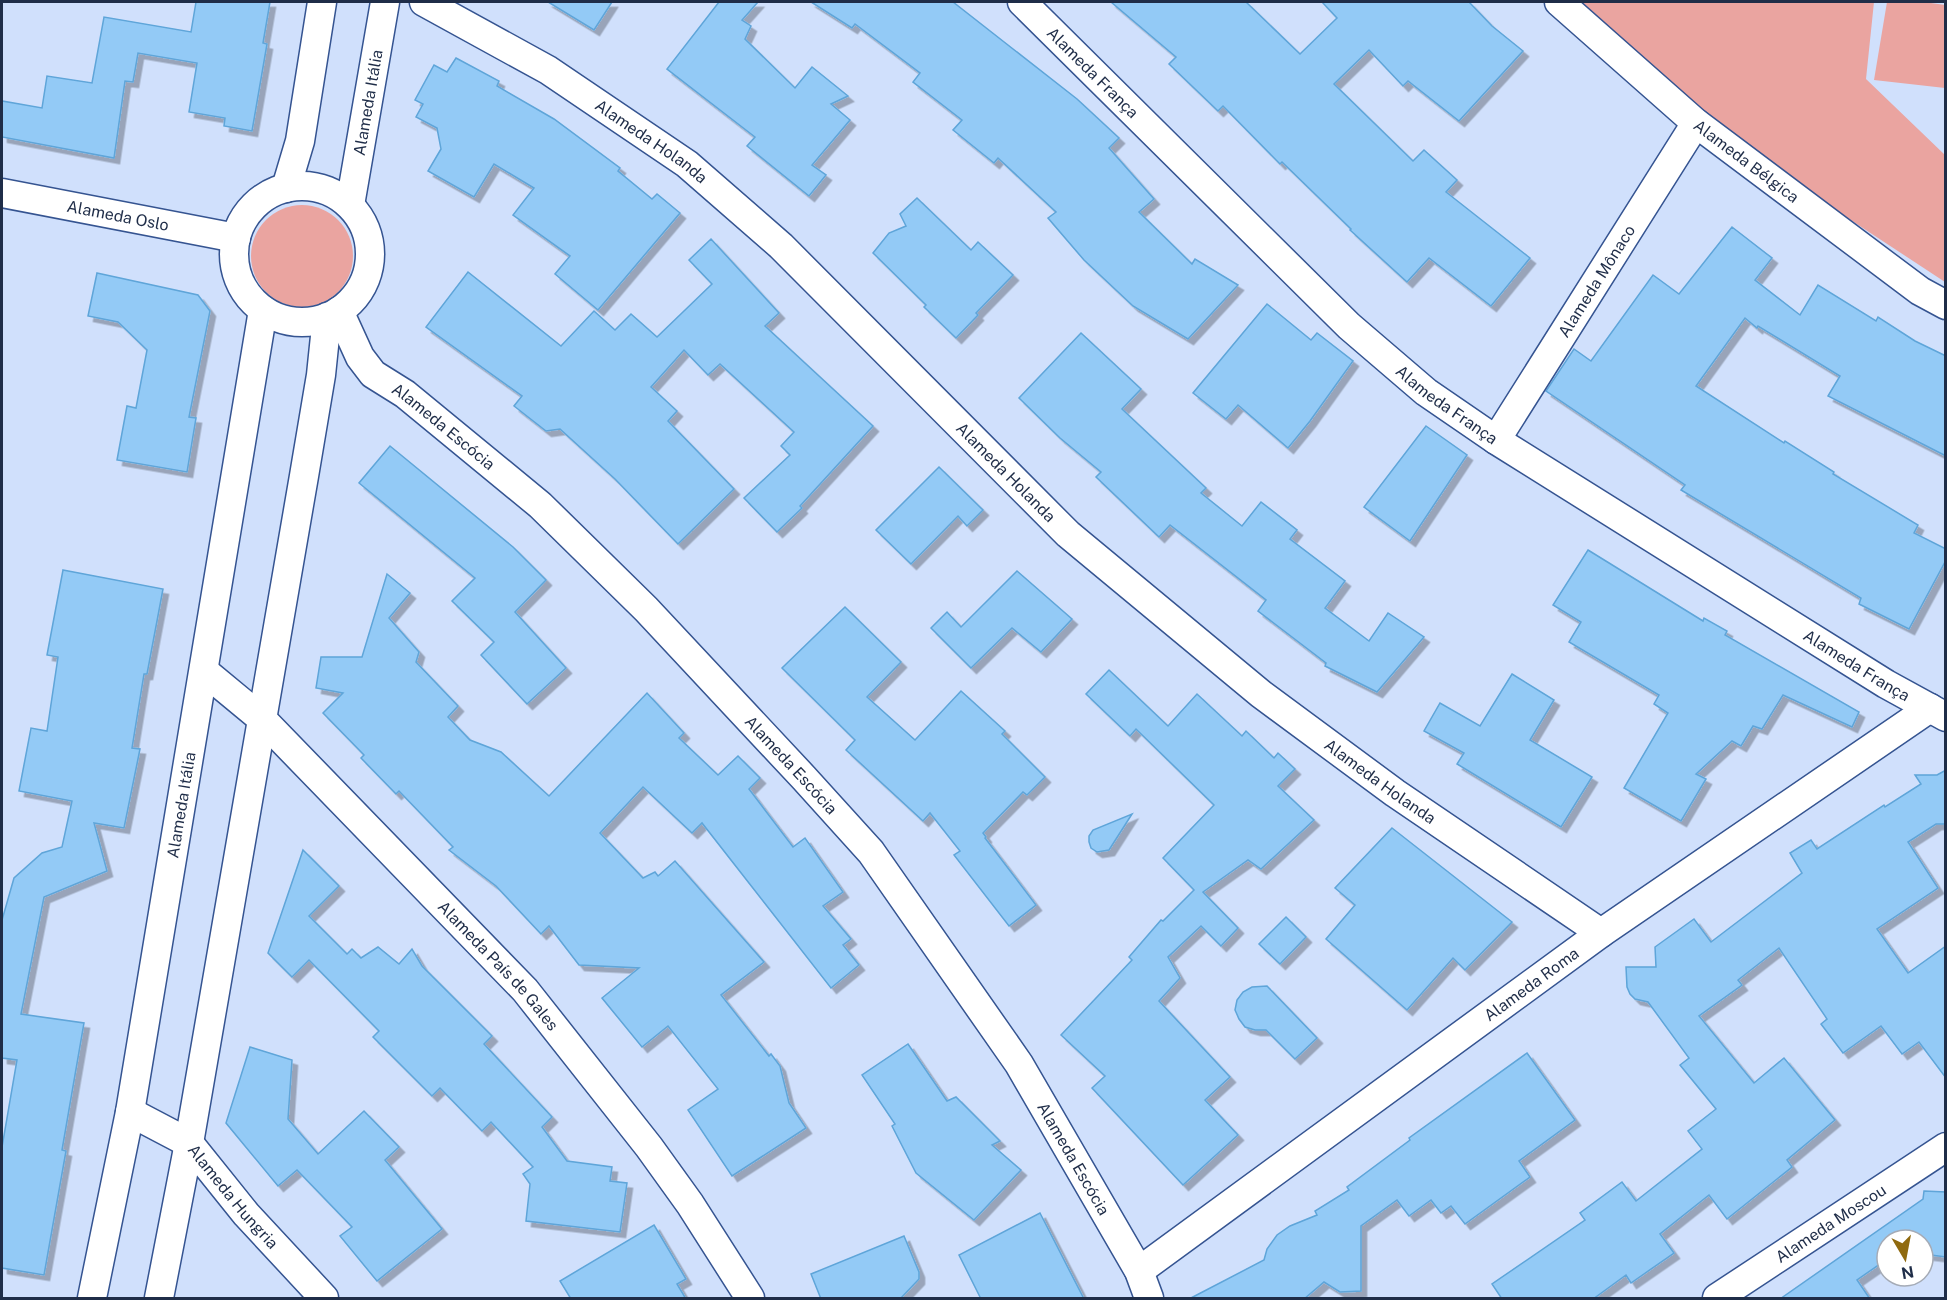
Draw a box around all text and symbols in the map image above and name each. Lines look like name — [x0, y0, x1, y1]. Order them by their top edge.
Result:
street label: Alameda França — [1043, 23, 1142, 122]
street label: Alameda Itália — [350, 48, 387, 157]
street label: Alameda Holanda — [591, 96, 711, 187]
street label: Alameda Bélgica — [1690, 116, 1803, 207]
street label: Alameda Oslo — [65, 197, 170, 235]
street label: Alameda Mônaco — [1554, 222, 1639, 341]
street label: Alameda França — [1392, 361, 1501, 448]
street label: Alameda Escócia — [388, 379, 499, 474]
street label: Alameda Holanda — [952, 419, 1059, 526]
street label: Alameda França — [1800, 626, 1913, 705]
street label: Alameda Escócia — [741, 712, 841, 818]
street label: Alameda Holanda — [1321, 735, 1439, 828]
street label: Alameda Itália — [163, 751, 200, 860]
street label: Alameda País de Gales — [434, 897, 562, 1034]
street label: Alameda Roma — [1481, 944, 1583, 1025]
street label: Alameda Escócia — [1033, 1099, 1114, 1219]
street label: Alameda Hungria — [184, 1141, 282, 1253]
street label: Alameda Moscou — [1772, 1180, 1890, 1267]
north arrow — [1875, 1228, 1935, 1288]
text: N — [1900, 1262, 1915, 1283]

